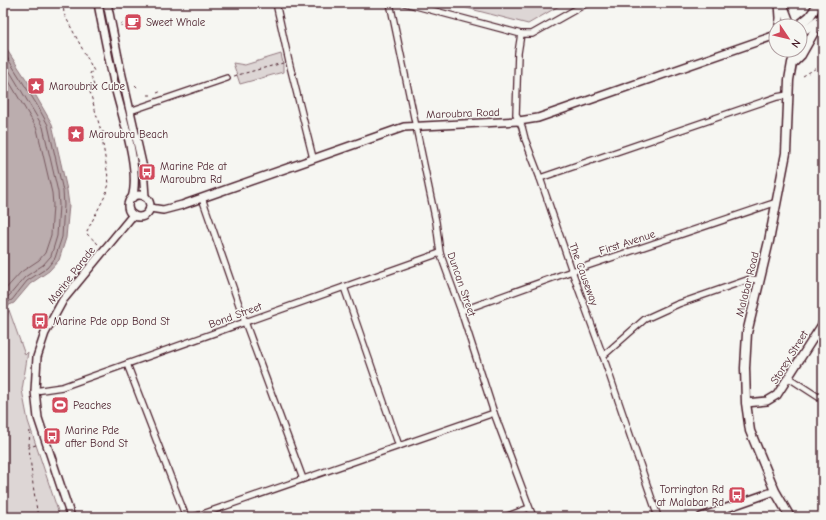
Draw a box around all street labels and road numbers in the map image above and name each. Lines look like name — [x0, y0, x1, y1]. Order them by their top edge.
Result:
street label: Maroubra Road — [426, 106, 500, 121]
street label: First Avenue — [598, 227, 657, 258]
street label: The Causeway — [566, 241, 601, 307]
street label: Marine Parade — [45, 244, 98, 307]
street label: Duncan Street — [444, 250, 479, 319]
street label: Malabar Road — [733, 250, 762, 318]
street label: Bond Street — [207, 300, 264, 331]
street label: Storey Street — [768, 327, 811, 386]

